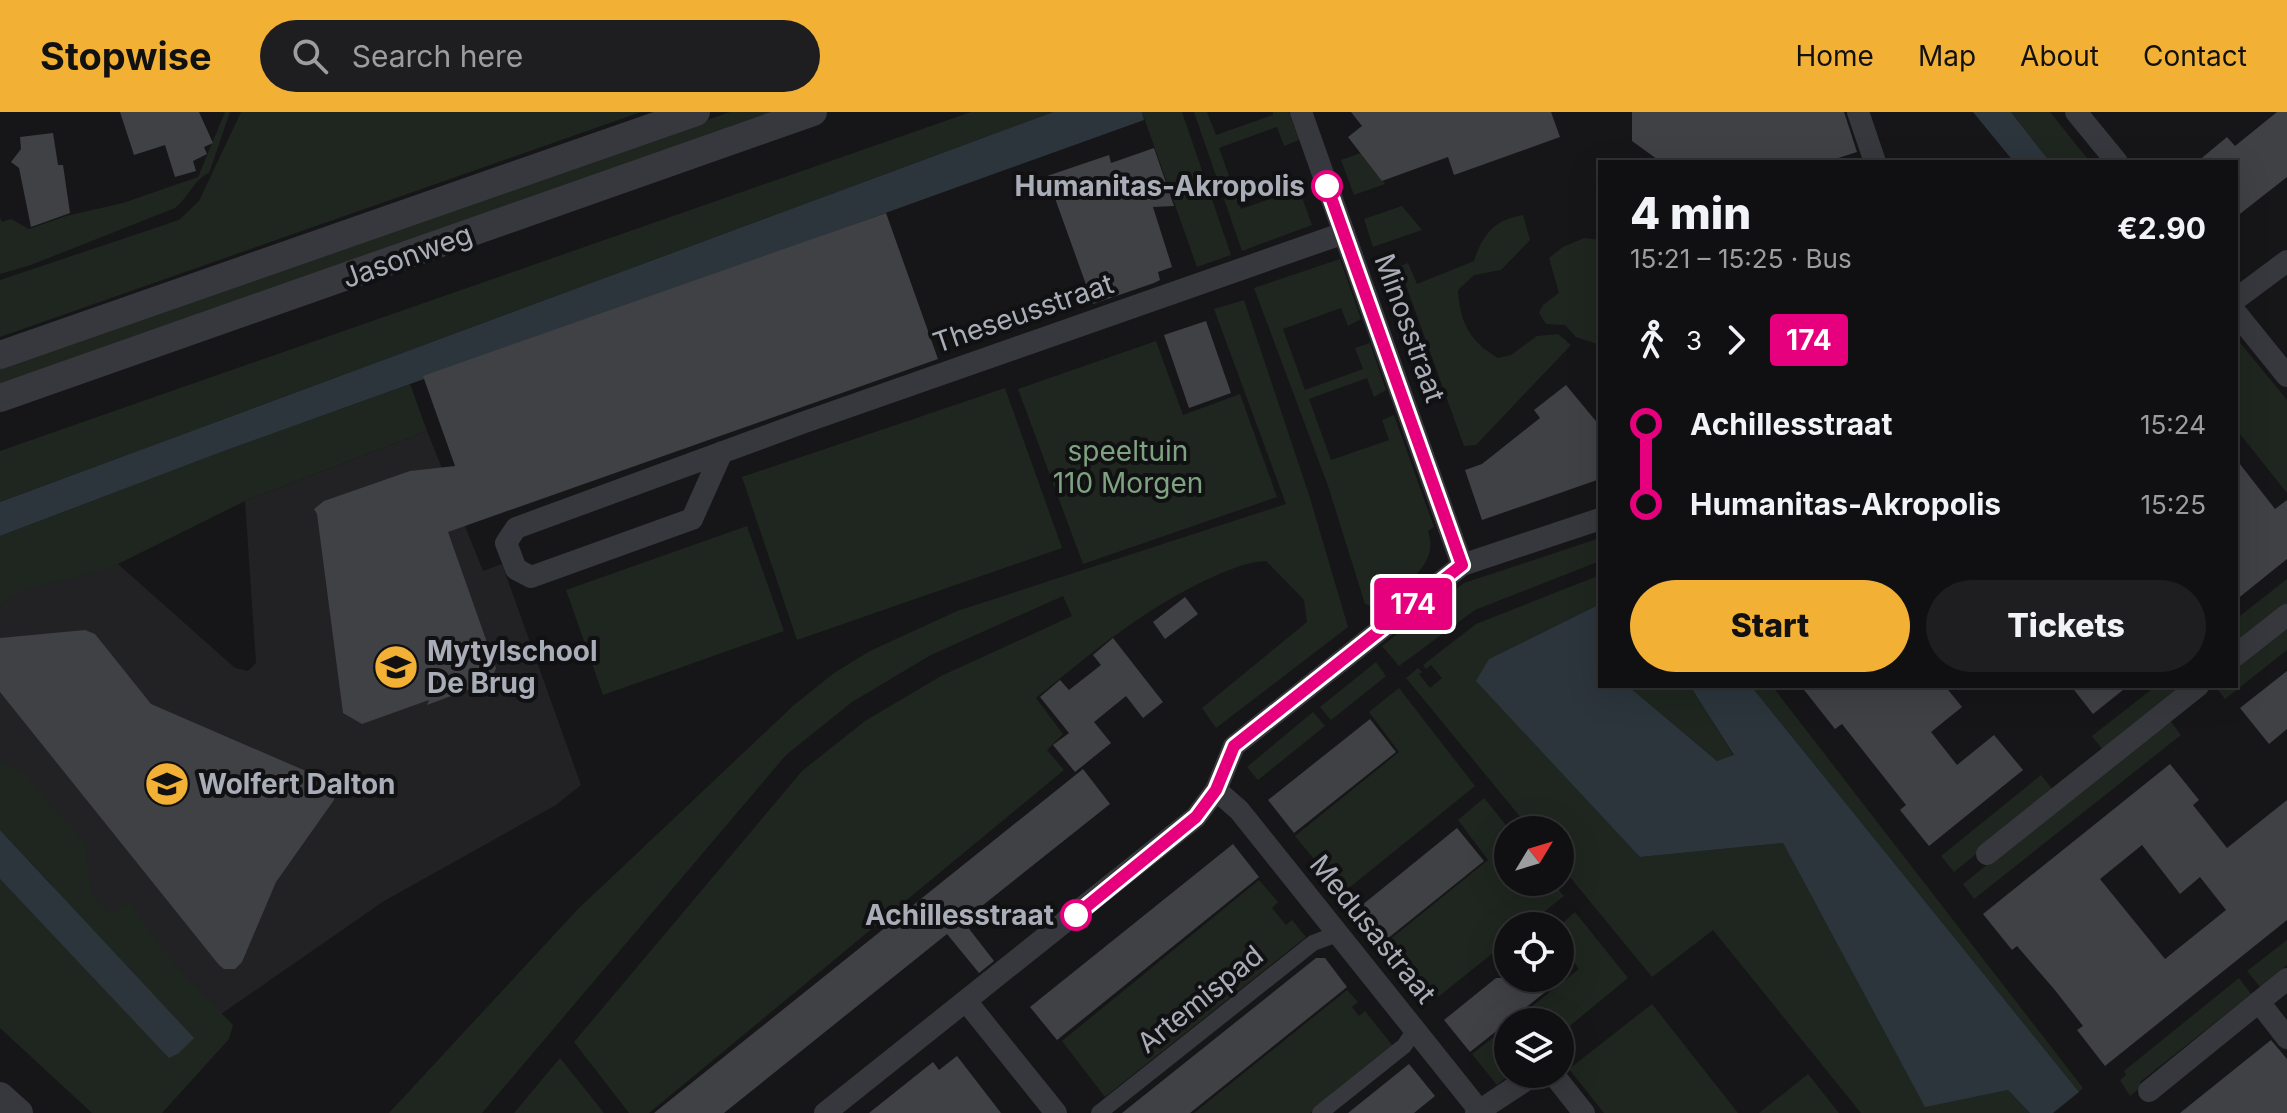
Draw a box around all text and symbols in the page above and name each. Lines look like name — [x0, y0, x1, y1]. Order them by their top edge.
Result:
search box — [260, 20, 820, 92]
text: Stopwise — [40, 33, 212, 79]
icon: search — [288, 34, 332, 78]
text: Search here — [352, 38, 523, 74]
text: Home — [1795, 39, 1874, 73]
text: Map — [1918, 39, 1976, 73]
text: About — [2020, 39, 2099, 73]
text: Contact — [2143, 39, 2247, 73]
place label: Humanitas-Akropolis — [1015, 169, 1305, 203]
marker: Humanitas-Akropolis — [1312, 171, 1342, 201]
text: 4 min — [1630, 186, 1751, 240]
text: €2.90 — [2117, 210, 2206, 246]
street label: Jasonweg — [337, 217, 477, 295]
text: 15:21 – 15:25 · Bus — [1630, 243, 1852, 274]
street label: Minosstraat — [1367, 249, 1453, 407]
street label: Theseusstraat — [928, 266, 1118, 360]
icon: walk — [1630, 318, 1674, 362]
icon: forward — [1714, 318, 1758, 362]
text: 174 — [1786, 323, 1832, 357]
text: 3 — [1686, 325, 1702, 356]
text: Achillesstraat — [1690, 406, 1893, 442]
text: 15:24 — [2140, 409, 2206, 440]
park label: speeltuin 110 Morgen — [1053, 434, 1203, 500]
text: Humanitas-Akropolis — [1690, 486, 2001, 522]
text: 15:25 — [2140, 489, 2206, 520]
line badge: 174 — [1367, 578, 1459, 630]
button: Start — [1630, 580, 1910, 672]
button: Tickets — [1926, 580, 2206, 672]
text: 174 — [1390, 587, 1436, 621]
place label: Mytylschool De Brug — [427, 634, 598, 700]
school or university icon: Mytylschool De Brug — [372, 643, 420, 691]
school or university icon: Wolfert Dalton — [143, 760, 191, 808]
place label: Wolfert Dalton — [198, 767, 396, 801]
north arrow — [1494, 816, 1574, 896]
map controls — [1494, 816, 1574, 1088]
street label: Medusastraat — [1303, 848, 1443, 1010]
place label: Achillesstraat — [865, 898, 1054, 932]
marker: Achillesstraat — [1061, 900, 1091, 930]
button: locate — [1494, 912, 1574, 992]
street label: Artemispad — [1130, 938, 1270, 1060]
button: layers — [1494, 1008, 1574, 1088]

